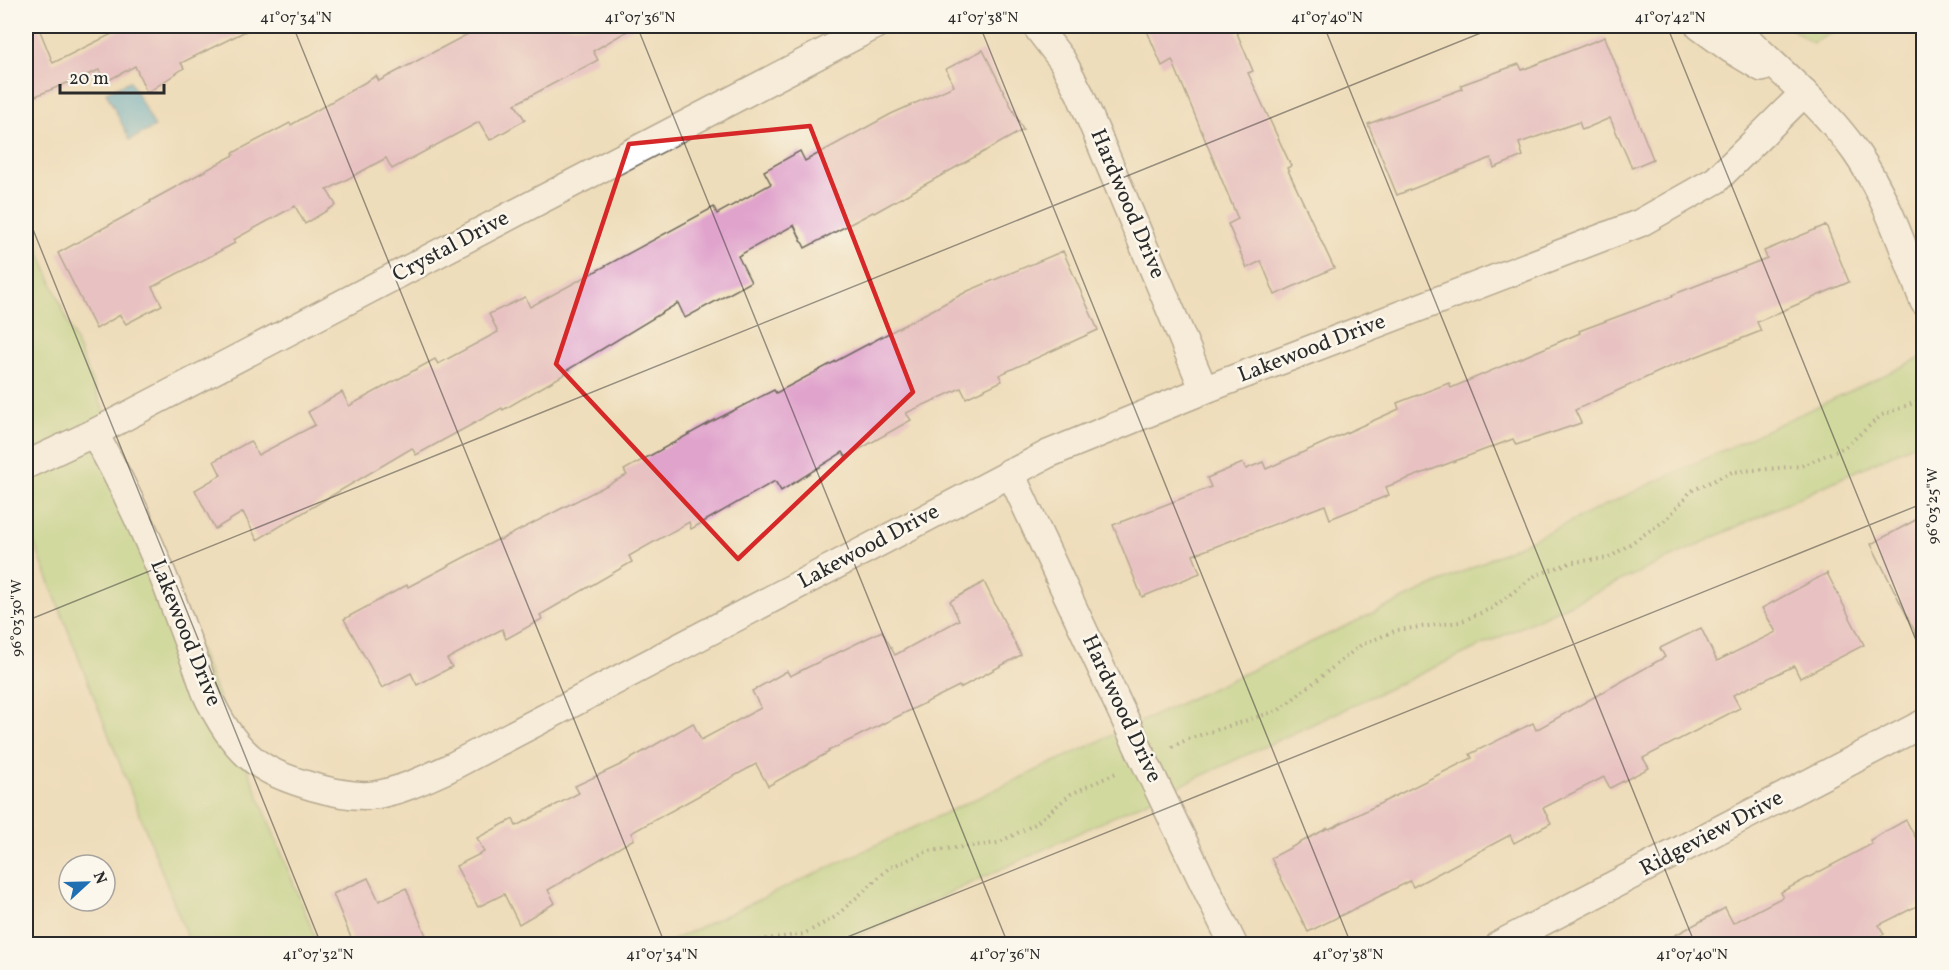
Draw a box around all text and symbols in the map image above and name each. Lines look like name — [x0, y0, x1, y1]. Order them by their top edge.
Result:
text: 41°07'34"N — [260, 8, 332, 29]
text: 41°07'36"N — [605, 8, 675, 29]
text: 41°07'38"N — [948, 8, 1018, 29]
text: 41°07'40"N — [1291, 8, 1363, 29]
text: 41°07'42"N — [1634, 8, 1706, 29]
scale bar — [60, 57, 164, 95]
text: 20 m — [69, 67, 109, 92]
street label: Hardwood Drive — [1081, 124, 1173, 284]
street label: Crystal Drive — [387, 203, 515, 291]
street label: Lakewood Drive — [1234, 307, 1390, 391]
text: 96°03'25"W — [1923, 468, 1944, 544]
street label: Lakewood Drive — [793, 497, 945, 597]
street label: Lakewood Drive — [141, 555, 229, 711]
text: 96°03'30"W — [7, 579, 28, 657]
street label: Hardwood Drive — [1073, 630, 1169, 788]
street label: Ridgeview Drive — [1635, 783, 1789, 885]
north arrow — [57, 853, 117, 913]
text: N — [87, 869, 112, 888]
text: 41°07'32"N — [282, 945, 354, 966]
text: 41°07'34"N — [626, 945, 698, 966]
text: 41°07'36"N — [970, 945, 1040, 966]
text: 41°07'38"N — [1313, 945, 1383, 966]
text: 41°07'40"N — [1656, 945, 1728, 966]

